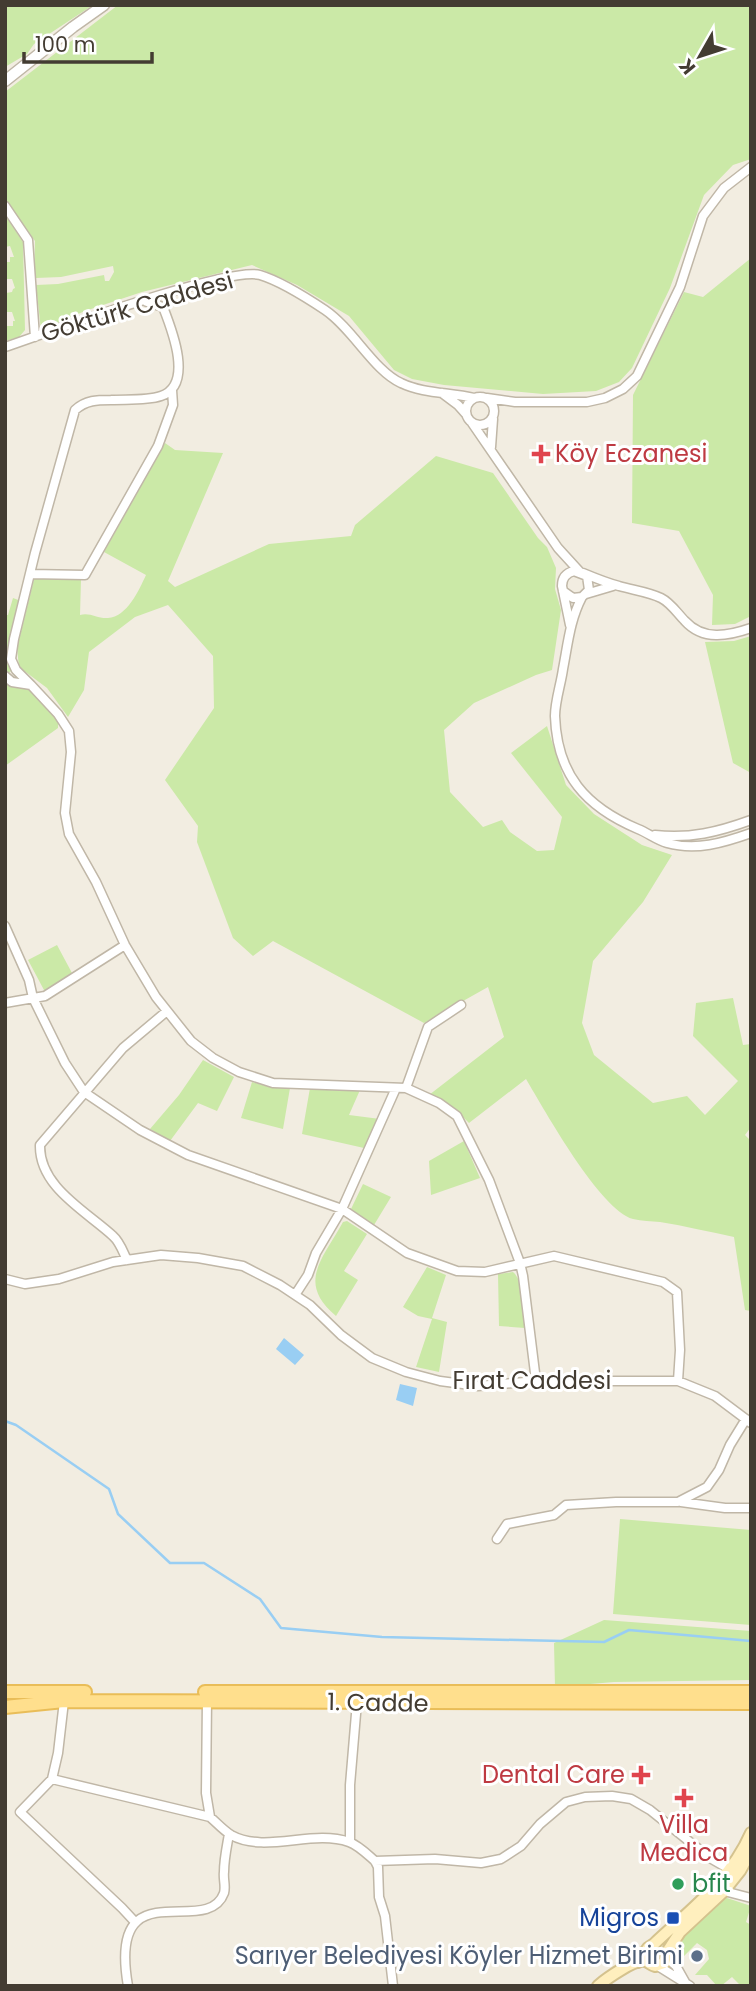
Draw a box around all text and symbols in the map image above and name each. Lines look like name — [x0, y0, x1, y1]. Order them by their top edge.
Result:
scale bar — [24, 21, 152, 65]
north arrow — [665, 21, 735, 91]
text: 100 m — [35, 30, 95, 59]
text: K — [673, 53, 702, 80]
street label: Göktürk Caddesi — [37, 263, 237, 350]
place label: Köy Eczanesi — [555, 437, 707, 470]
marker: Köy Eczanesi — [533, 446, 549, 462]
street label: Fırat Caddesi — [453, 1364, 611, 1397]
street label: 1. Cadde — [327, 1685, 429, 1720]
place label: Dental Care — [482, 1758, 625, 1791]
marker: Dental Care — [631, 1765, 651, 1785]
marker: Villa Medica — [674, 1788, 694, 1808]
place label: Villa Medica — [640, 1808, 728, 1869]
place label: bfit — [692, 1867, 731, 1900]
marker: bfit — [670, 1876, 686, 1892]
place label: Migros — [579, 1901, 659, 1934]
marker: Migros — [665, 1910, 681, 1926]
place label: Sarıyer Belediyesi Köyler Hizmet Birimi — [235, 1939, 683, 1972]
marker: Sarıyer Belediyesi Köyler Hizmet Birimi — [689, 1948, 705, 1964]

